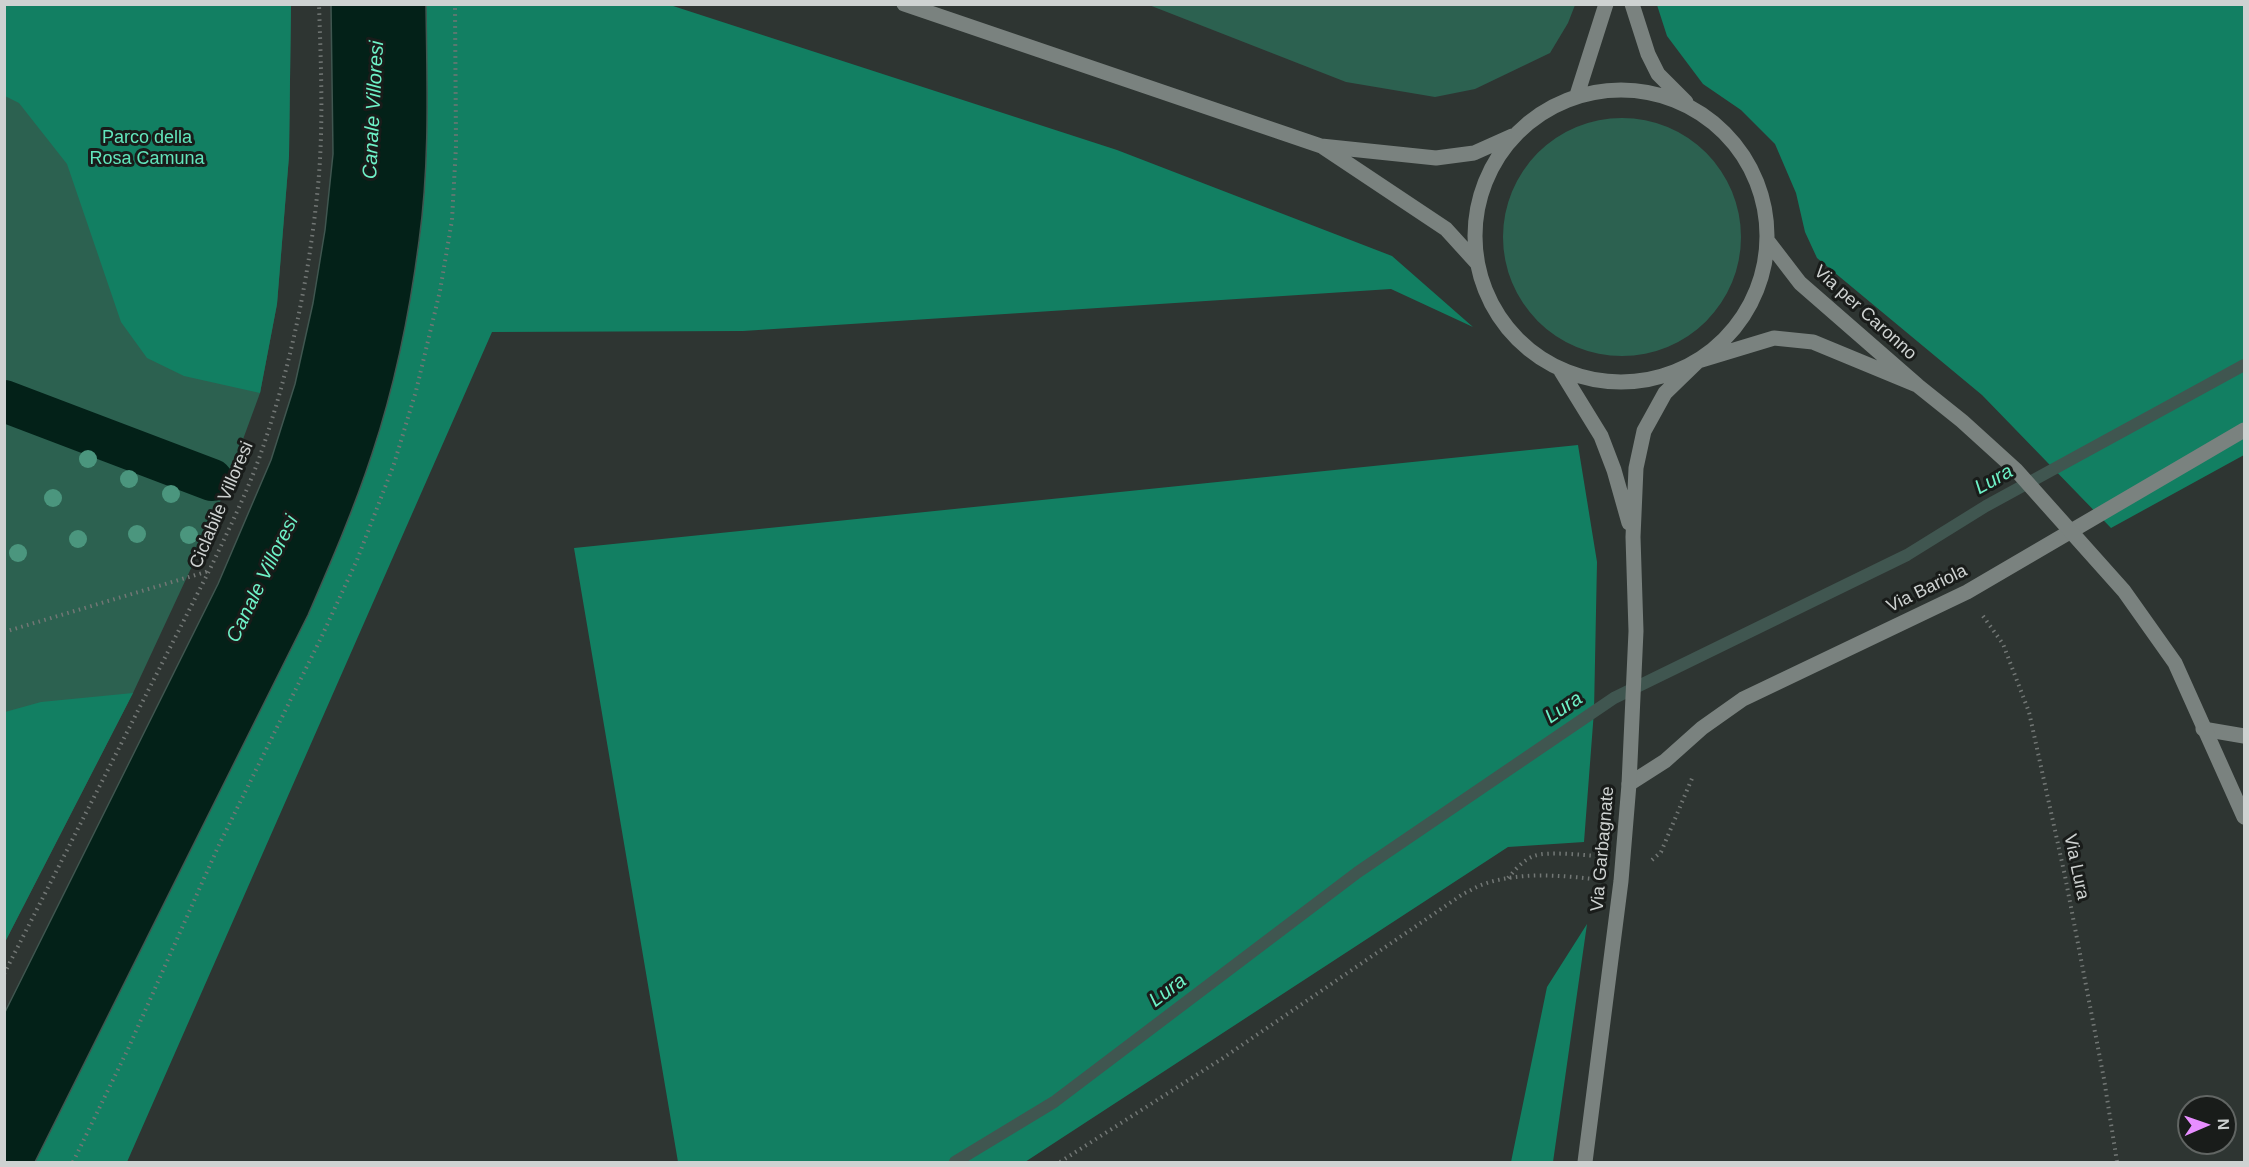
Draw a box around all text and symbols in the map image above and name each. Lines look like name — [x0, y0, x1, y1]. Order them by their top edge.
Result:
water label: Canale Villoresi — [358, 40, 390, 180]
park label: Parco della Rosa Camuna — [89, 127, 205, 170]
street label: Via per Caronno — [1809, 261, 1921, 365]
street label: Ciclabile Villoresi — [186, 438, 258, 572]
water label: Lura — [1971, 460, 2017, 500]
water label: Canale Villoresi — [222, 511, 304, 647]
street label: Via Bariola — [1883, 560, 1971, 618]
water label: Lura — [1541, 687, 1587, 729]
street label: Via Garbagnate — [1587, 785, 1619, 913]
street label: Via Lura — [2059, 832, 2093, 902]
water label: Lura — [1145, 969, 1191, 1013]
north arrow — [2177, 1095, 2237, 1155]
text: N — [2215, 1118, 2232, 1130]

